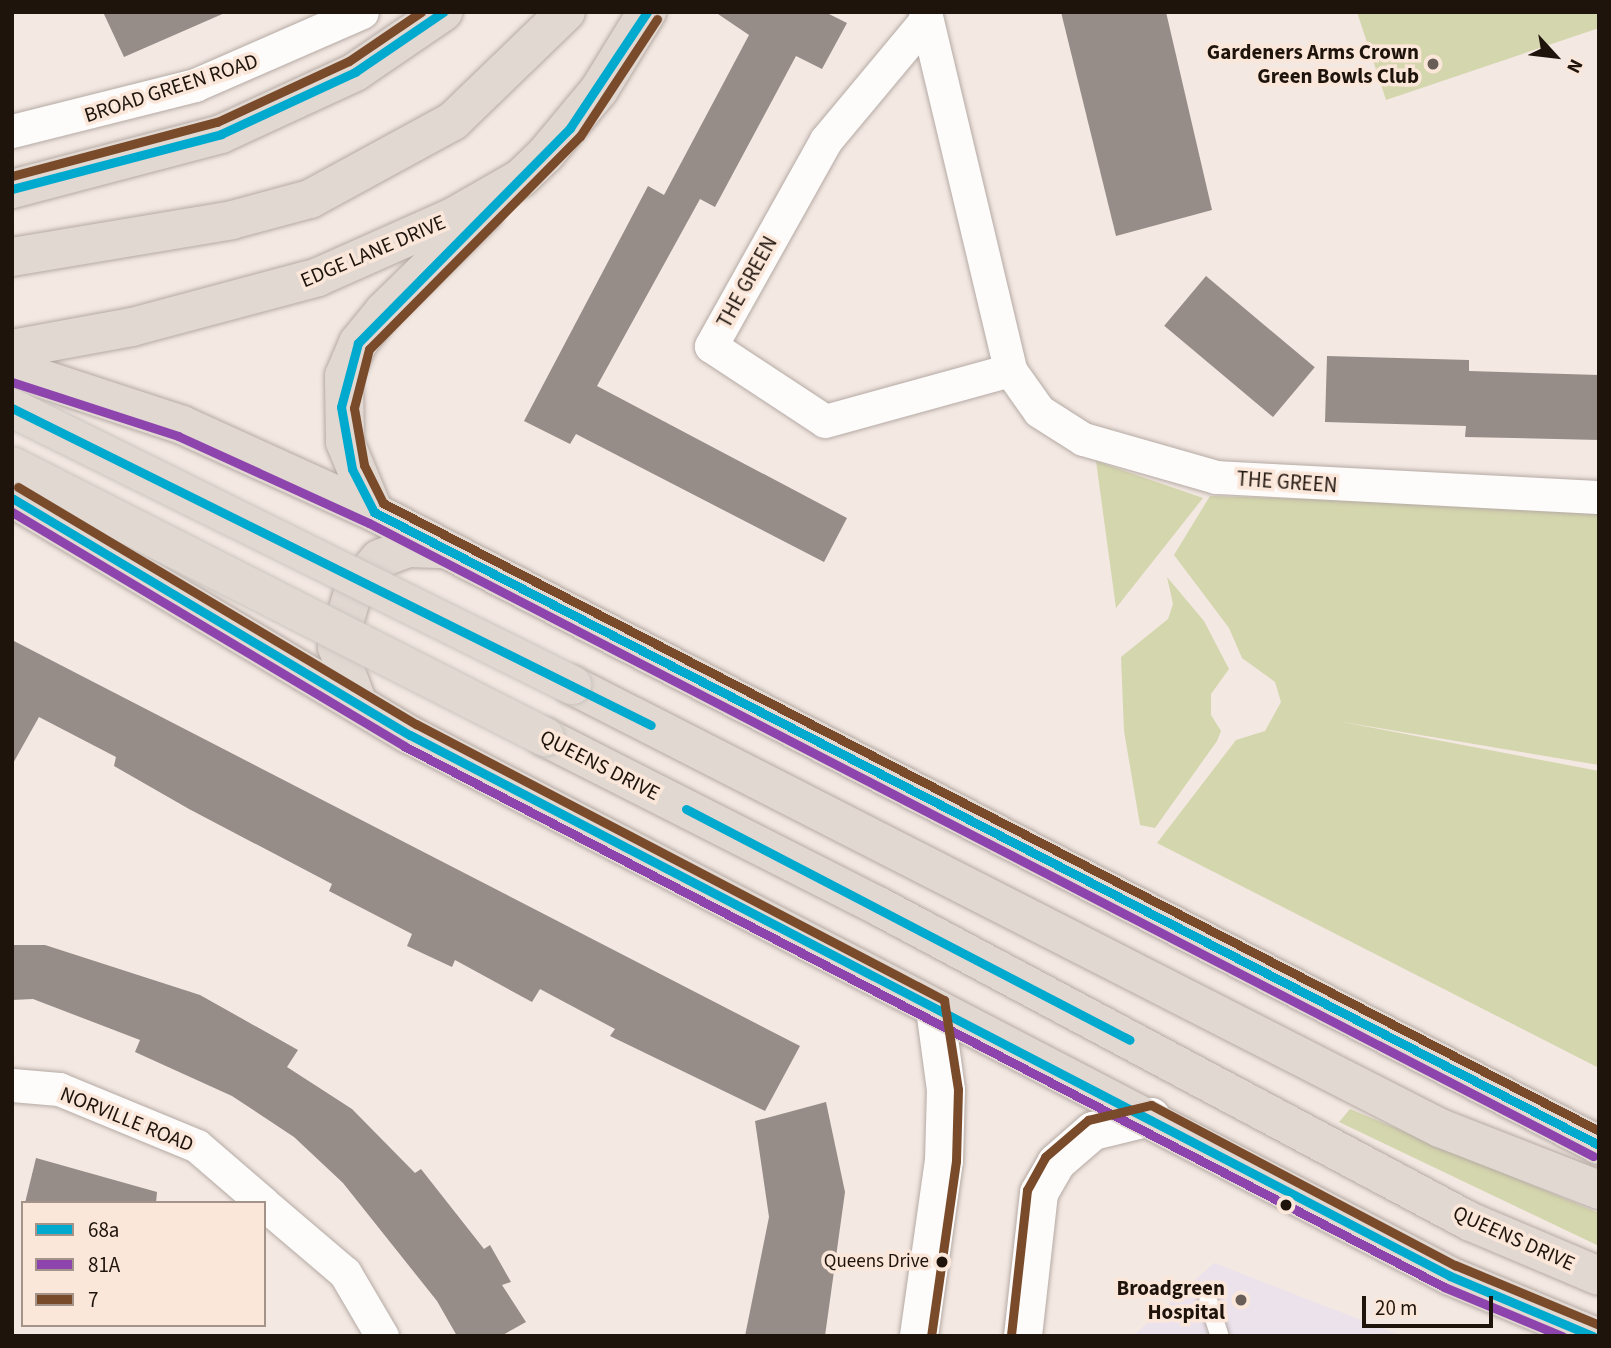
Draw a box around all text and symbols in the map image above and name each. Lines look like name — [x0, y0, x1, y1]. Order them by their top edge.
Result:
north arrow — [1520, 21, 1590, 91]
place label: Gardeners Arms Crown Green Bowls Club — [1207, 39, 1419, 89]
street label: BROAD GREEN ROAD — [81, 48, 261, 128]
text: N — [1559, 54, 1589, 78]
marker: Gardeners Arms Crown Green Bowls Club — [1425, 56, 1441, 72]
street label: EDGE LANE DRIVE — [297, 209, 449, 293]
street label: THE GREEN — [712, 232, 782, 332]
street label: THE GREEN — [1236, 466, 1338, 498]
street label: QUEENS DRIVE — [536, 724, 664, 806]
street label: NORVILLE ROAD — [57, 1081, 197, 1157]
unlabelled marker — [1279, 1198, 1293, 1212]
street label: QUEENS DRIVE — [1449, 1200, 1579, 1276]
legend — [21, 1201, 266, 1327]
text: 68a — [88, 1215, 119, 1245]
text: 81A — [88, 1250, 120, 1280]
place label: Queens Drive — [824, 1251, 929, 1273]
marker: Queens Drive — [935, 1255, 949, 1269]
place label: Broadgreen Hospital — [1116, 1275, 1225, 1325]
scale bar — [1366, 1282, 1497, 1326]
text: 7 — [88, 1285, 98, 1315]
marker: Broadgreen Hospital — [1231, 1290, 1251, 1310]
text: 20 m — [1375, 1293, 1417, 1323]

